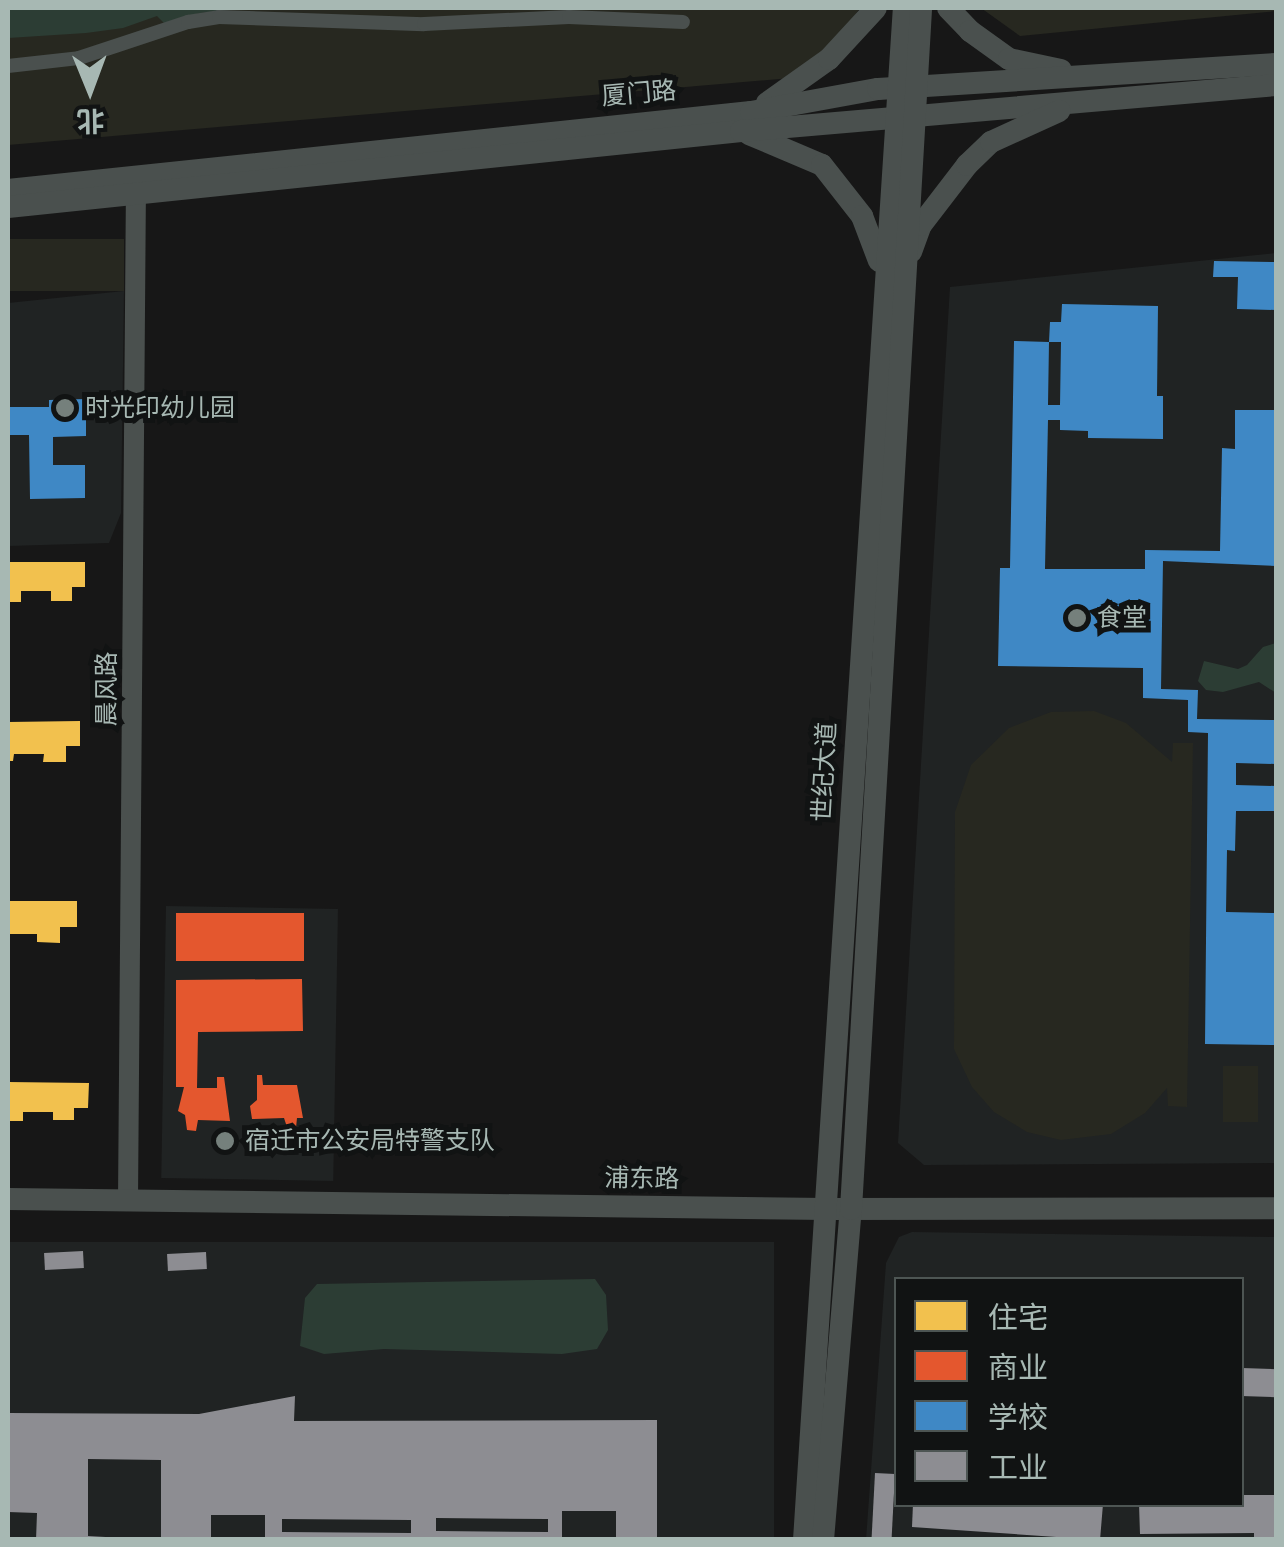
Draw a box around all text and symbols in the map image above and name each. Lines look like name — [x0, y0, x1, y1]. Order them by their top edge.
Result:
north arrow — [40, 40, 140, 140]
street label: 厦门路 — [600, 76, 678, 112]
text: 北 — [76, 100, 105, 140]
place label: 时光印幼儿园 — [85, 393, 235, 423]
marker: 时光印幼儿园 — [54, 397, 76, 419]
place label: 食堂 — [1097, 603, 1147, 633]
marker: 食堂 — [1066, 607, 1088, 629]
street label: 晨风路 — [92, 652, 122, 726]
street label: 世纪大道 — [807, 721, 843, 823]
place label: 宿迁市公安局特警支队 — [245, 1126, 495, 1156]
marker: 宿迁市公安局特警支队 — [214, 1130, 236, 1152]
street label: 浦东路 — [604, 1163, 680, 1195]
legend — [894, 1277, 1244, 1507]
text: 住宅 — [988, 1297, 1048, 1340]
text: 商业 — [988, 1347, 1048, 1390]
text: 学校 — [988, 1397, 1048, 1440]
text: 工业 — [988, 1447, 1048, 1490]

